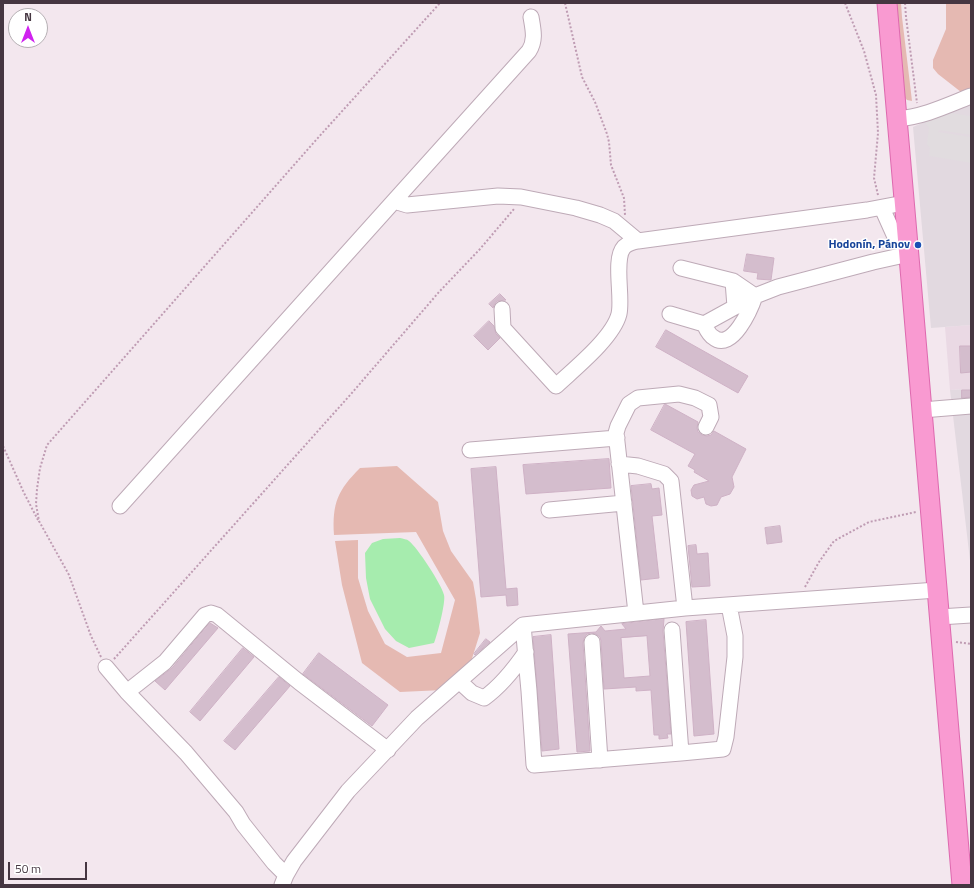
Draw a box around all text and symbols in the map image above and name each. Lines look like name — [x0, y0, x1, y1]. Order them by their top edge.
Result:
north arrow — [8, 8, 48, 48]
text: N — [24, 9, 32, 25]
place label: Hodonín, Pánov — [828, 238, 910, 252]
marker: Hodonín, Pánov — [913, 240, 923, 250]
scale bar — [10, 854, 89, 880]
text: 50 m — [15, 859, 41, 878]

